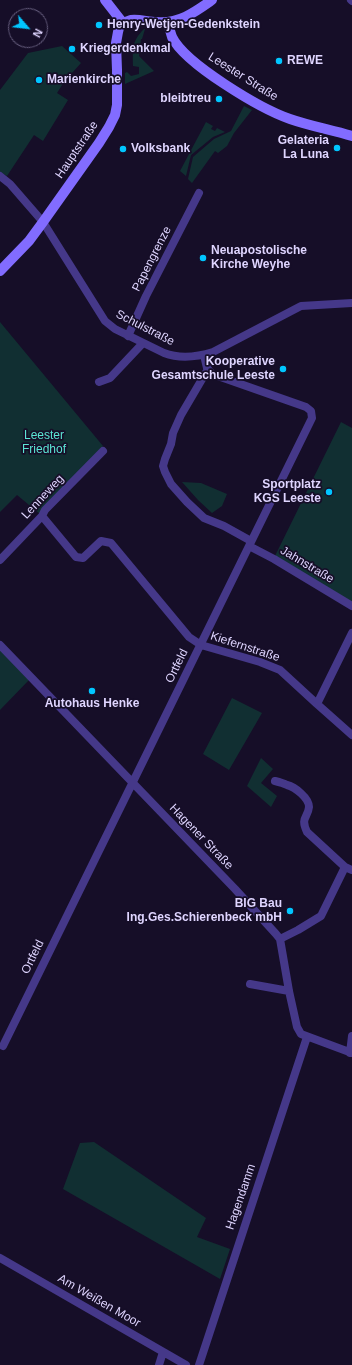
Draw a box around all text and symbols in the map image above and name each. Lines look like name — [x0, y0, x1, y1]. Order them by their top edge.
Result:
north arrow — [8, 8, 48, 48]
place label: Henry-Wetjen-Gedenkstein — [107, 18, 260, 32]
marker: Henry-Wetjen-Gedenkstein — [94, 20, 104, 30]
text: N — [31, 27, 45, 39]
place label: Kriegerdenkmal — [80, 42, 171, 56]
marker: Kriegerdenkmal — [67, 44, 77, 54]
street label: Leester Straße — [206, 50, 280, 104]
place label: REWE — [287, 54, 323, 68]
marker: REWE — [274, 56, 284, 66]
place label: Marienkirche — [47, 73, 121, 87]
marker: Marienkirche — [34, 75, 44, 85]
place label: bleibtreu — [160, 92, 211, 106]
marker: bleibtreu — [214, 94, 224, 104]
street label: Hauptstraße — [53, 119, 101, 181]
place label: Gelateria La Luna — [278, 134, 329, 162]
place label: Volksbank — [131, 142, 190, 156]
marker: Gelateria La Luna — [332, 143, 342, 153]
marker: Volksbank — [118, 144, 128, 154]
street label: Papengrenze — [129, 224, 175, 294]
place label: Neuapostolische Kirche Weyhe — [211, 244, 307, 272]
marker: Neuapostolische Kirche Weyhe — [198, 253, 208, 263]
street label: Schulstraße — [113, 307, 177, 349]
place label: Kooperative Gesamtschule Leeste — [152, 355, 275, 383]
marker: Kooperative Gesamtschule Leeste — [278, 364, 288, 374]
park label: Leester Friedhof — [22, 429, 66, 457]
street label: Lenneweg — [19, 472, 67, 522]
place label: Sportplatz KGS Leeste — [254, 478, 321, 506]
marker: Sportplatz KGS Leeste — [324, 487, 334, 497]
street label: Jahnstraße — [278, 543, 336, 587]
street label: Kiefernstraße — [209, 629, 281, 665]
street label: Ortfeld — [163, 647, 191, 685]
marker: Autohaus Henke — [87, 686, 97, 696]
place label: Autohaus Henke — [45, 697, 139, 711]
street label: Hagener Straße — [166, 801, 236, 873]
place label: BIG Bau Ing.Ges.Schierenbeck mbH — [127, 897, 282, 925]
marker: BIG Bau Ing.Ges.Schierenbeck mbH — [285, 906, 295, 916]
street label: Ortfeld — [19, 938, 47, 976]
street label: Hagendamm — [223, 1162, 259, 1232]
street label: Am Weißen Moor — [55, 1271, 143, 1331]

